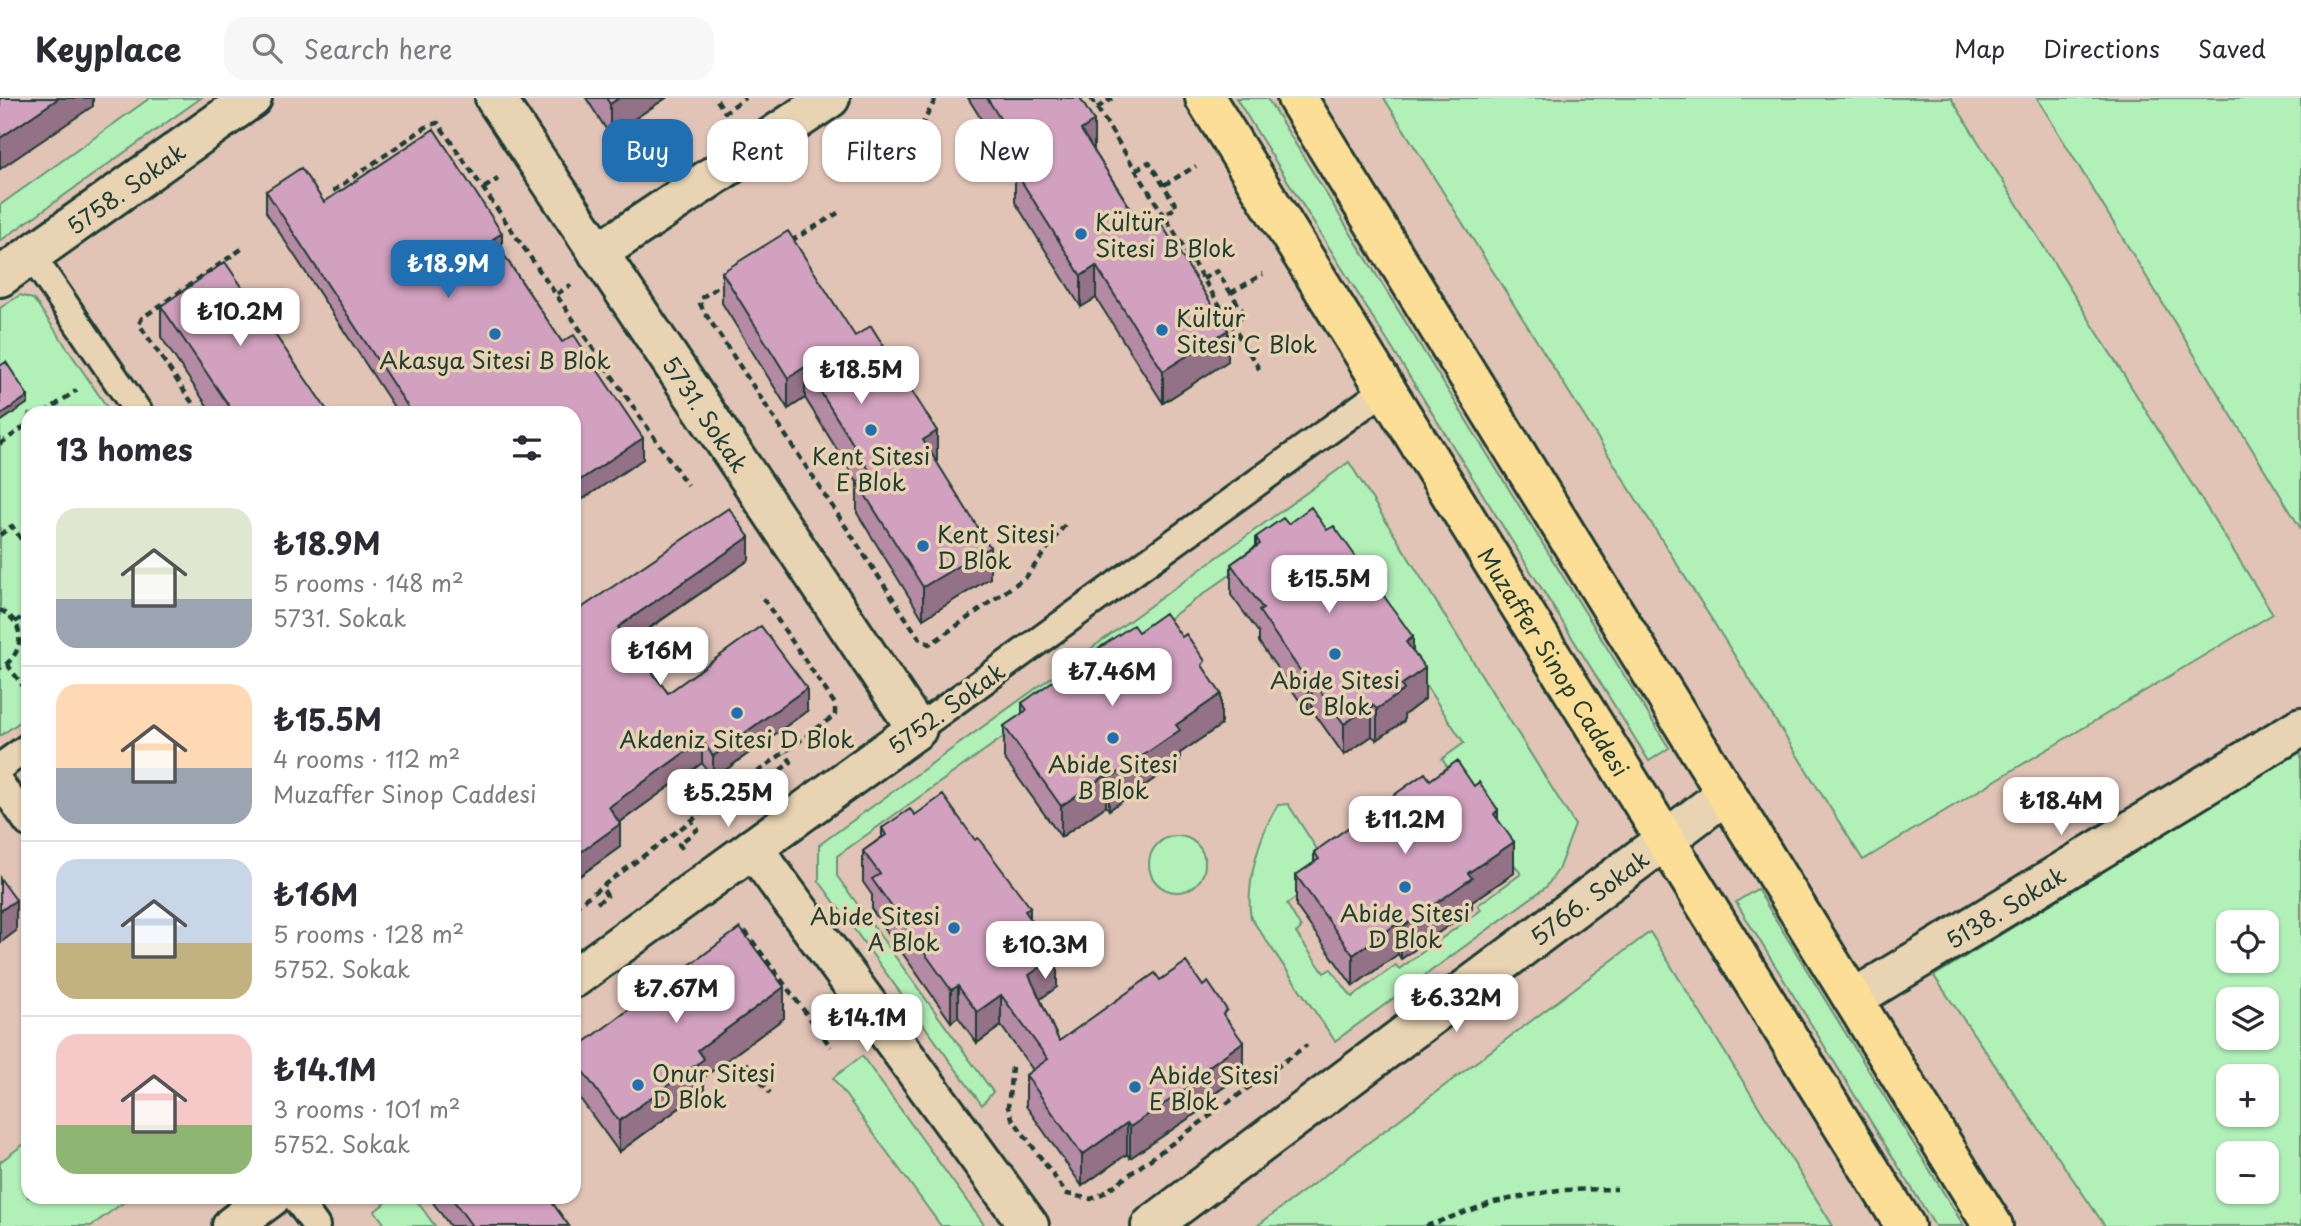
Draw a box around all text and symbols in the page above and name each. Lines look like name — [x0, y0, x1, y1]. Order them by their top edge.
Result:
search box — [224, 17, 714, 80]
text: Keyplace — [35, 23, 182, 73]
icon: search — [248, 29, 286, 67]
text: Search here — [304, 29, 452, 68]
text: Map — [1954, 30, 2005, 66]
text: Directions — [2043, 30, 2160, 66]
text: Saved — [2198, 30, 2266, 66]
chip: Buy — [602, 119, 693, 182]
chip: Rent — [707, 119, 808, 182]
chip: Filters — [822, 119, 941, 182]
chip: New — [955, 119, 1053, 182]
street label: 5758. Sokak — [59, 133, 192, 242]
place label: Kültür Sitesi B Blok — [1095, 204, 1235, 265]
marker: Kültür Sitesi B Blok — [1073, 226, 1089, 242]
pin: ₺18.9M — [391, 240, 505, 300]
text: ₺18.9M — [407, 245, 489, 280]
pin: ₺10.2M — [183, 288, 297, 348]
text: ₺10.2M — [197, 293, 283, 328]
place label: Kültür Sitesi C Blok — [1176, 300, 1317, 361]
marker: Kültür Sitesi C Blok — [1154, 322, 1170, 338]
marker: Akasya Sitesi B Blok — [487, 326, 503, 342]
place label: Akasya Sitesi B Blok — [379, 342, 611, 377]
pin: ₺18.5M — [804, 346, 918, 406]
street label: 5731. Sokak — [655, 349, 758, 479]
text: ₺18.5M — [819, 351, 903, 386]
marker: Kent Sitesi E Blok — [863, 422, 879, 438]
text: 13 homes — [56, 426, 193, 471]
icon: filters — [508, 429, 546, 467]
place label: Kent Sitesi E Blok — [812, 438, 930, 499]
place label: Kent Sitesi D Blok — [937, 516, 1055, 577]
text: ₺18.9M — [273, 520, 381, 565]
icon: home — [112, 536, 196, 620]
marker: Kent Sitesi D Blok — [915, 538, 931, 554]
street label: Muzaffer Sinop Caddesi — [1470, 540, 1639, 783]
pin: ₺15.5M — [1272, 556, 1386, 615]
text: ₺15.5M — [1287, 560, 1371, 595]
text: 5 rooms · 148 m² — [273, 565, 464, 600]
text: 5731. Sokak — [273, 600, 406, 635]
pin: ₺16M — [619, 628, 701, 687]
text: ₺16M — [627, 632, 693, 667]
marker: Abide Sitesi C Blok — [1327, 646, 1343, 662]
pin: ₺7.46M — [1055, 648, 1169, 708]
street label: 5752. Sokak — [880, 653, 1012, 763]
text: ₺7.46M — [1068, 653, 1156, 688]
place label: Abide Sitesi C Blok — [1270, 662, 1400, 723]
text: ₺15.5M — [273, 696, 382, 741]
marker: Akdeniz Sitesi D Blok — [729, 705, 745, 721]
icon: home — [112, 712, 196, 796]
place label: Akdeniz Sitesi D Blok — [619, 721, 855, 756]
marker: Abide Sitesi B Blok — [1105, 730, 1121, 746]
text: 4 rooms · 112 m² — [273, 741, 460, 776]
place label: Abide Sitesi B Blok — [1048, 746, 1178, 807]
pin: ₺5.25M — [671, 770, 785, 829]
text: ₺5.25M — [683, 774, 773, 809]
text: Muzaffer Sinop Caddesi — [273, 776, 537, 811]
pin: ₺18.4M — [2004, 778, 2118, 837]
text: ₺18.4M — [2019, 782, 2103, 817]
pin: ₺11.2M — [1348, 796, 1462, 856]
text: ₺11.2M — [1365, 801, 1445, 836]
street label: 5766. Sokak — [1522, 841, 1656, 953]
street label: 5138. Sokak — [1938, 857, 2072, 957]
text: ₺16M — [273, 871, 358, 916]
marker: Abide Sitesi D Blok — [1397, 879, 1413, 895]
icon: home — [112, 887, 196, 971]
place label: Abide Sitesi D Blok — [1340, 895, 1470, 956]
place label: Abide Sitesi A Blok — [810, 898, 940, 959]
map controls — [2216, 910, 2279, 1204]
button: locate — [2216, 910, 2279, 973]
text: 5 rooms · 128 m² — [273, 916, 464, 951]
marker: Abide Sitesi A Blok — [946, 920, 962, 936]
pin: ₺10.3M — [988, 922, 1102, 981]
text: ₺10.3M — [1002, 926, 1088, 961]
text: 5752. Sokak — [273, 951, 410, 986]
pin: ₺7.67M — [619, 965, 733, 1025]
text: ₺7.67M — [634, 970, 718, 1005]
pin: ₺6.32M — [1399, 974, 1513, 1034]
text: ₺6.32M — [1410, 979, 1502, 1014]
button: layers — [2216, 987, 2279, 1050]
pin: ₺14.1M — [810, 995, 924, 1054]
text: ₺14.1M — [827, 999, 907, 1034]
text: ₺14.1M — [273, 1046, 377, 1091]
place label: Onur Sitesi D Blok — [652, 1055, 775, 1116]
place label: Abide Sitesi E Blok — [1149, 1057, 1279, 1118]
icon: home — [112, 1062, 196, 1146]
button: + — [2216, 1064, 2279, 1127]
marker: Onur Sitesi D Blok — [630, 1077, 646, 1093]
marker: Abide Sitesi E Blok — [1127, 1079, 1143, 1095]
text: 3 rooms · 101 m² — [273, 1091, 461, 1126]
text: 5752. Sokak — [273, 1126, 410, 1161]
button: − — [2216, 1141, 2279, 1204]

